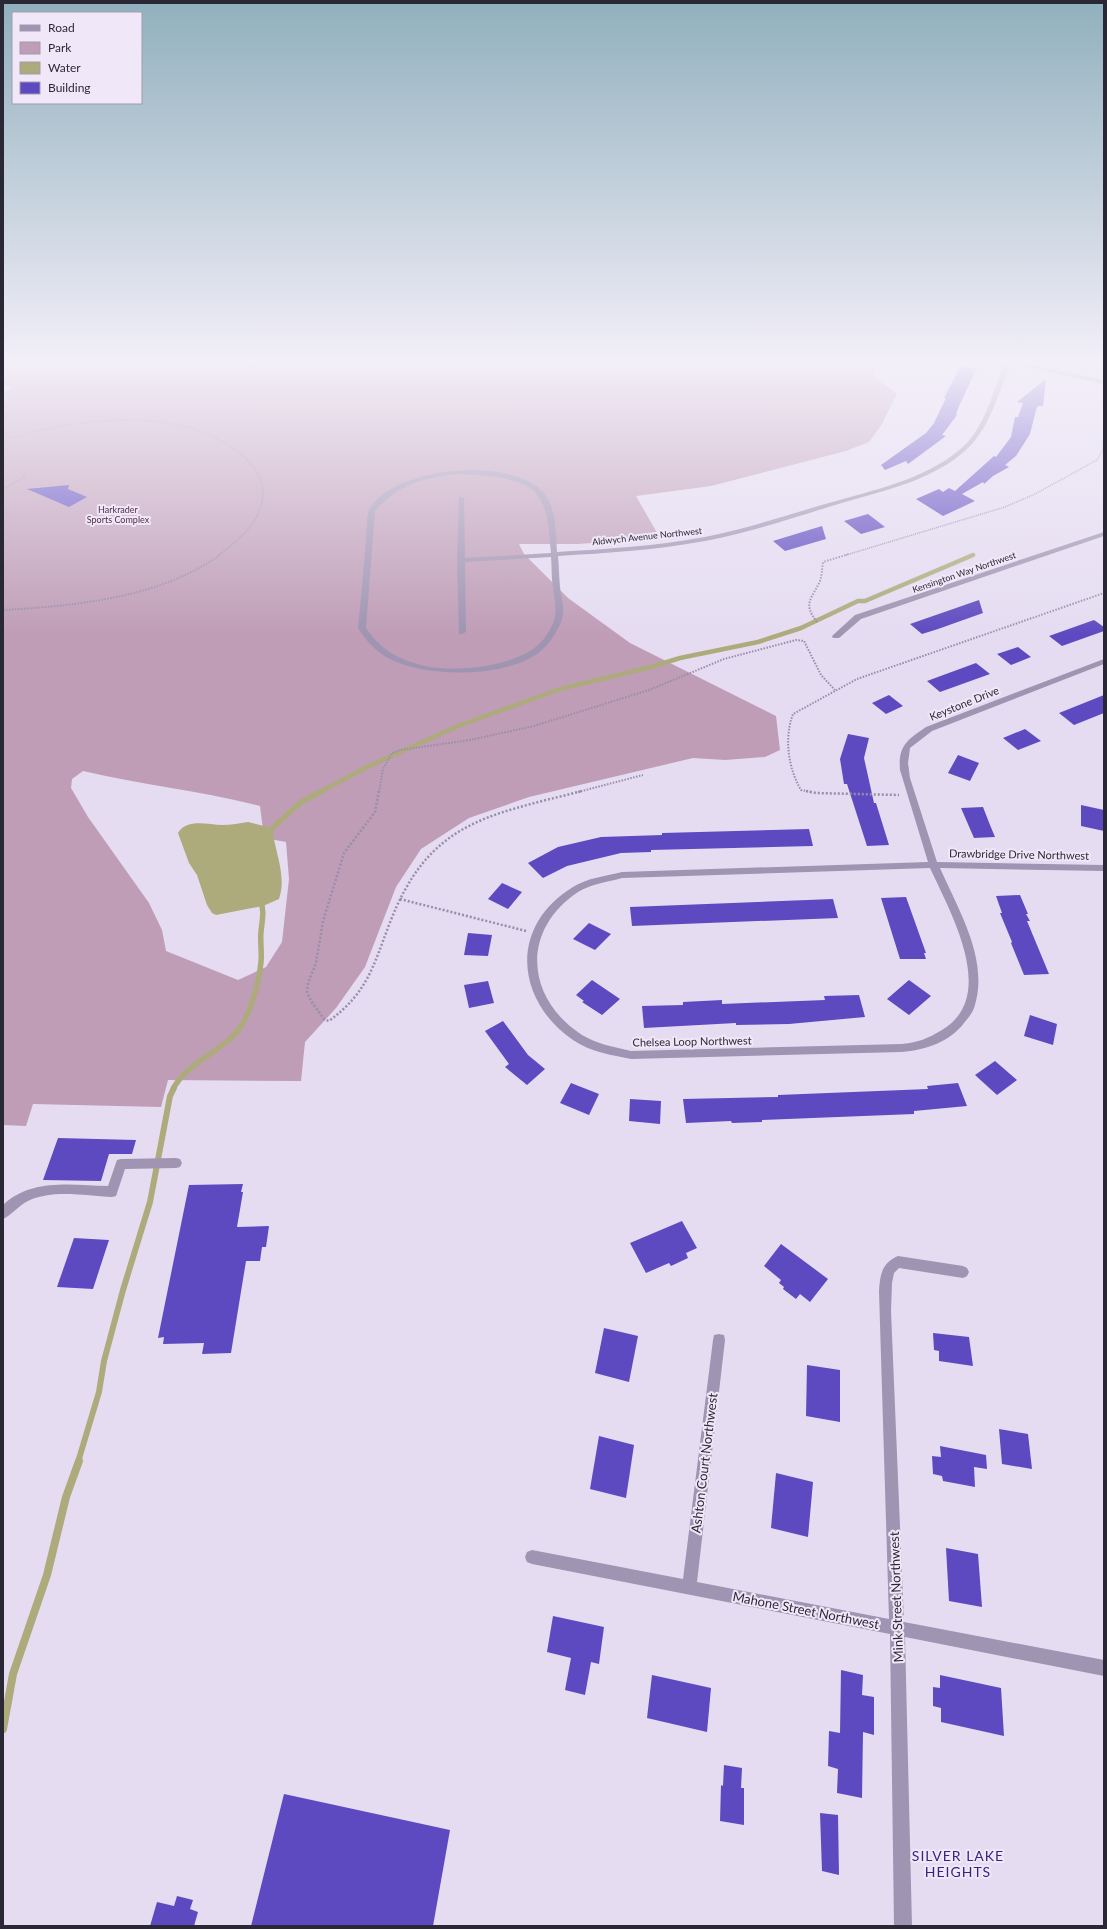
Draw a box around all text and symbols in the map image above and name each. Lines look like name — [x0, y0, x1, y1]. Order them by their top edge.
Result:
legend — [12, 12, 142, 104]
text: Road — [48, 20, 75, 35]
text: Park — [48, 40, 72, 55]
text: Water — [48, 60, 81, 75]
text: Building — [48, 80, 91, 95]
park label: Harkrader Sports Complex — [87, 504, 150, 525]
street label: Aldwych Avenue Northwest — [591, 525, 703, 547]
street label: Kensington Way Northwest — [911, 549, 1018, 595]
street label: Keystone Drive — [927, 683, 1001, 723]
street label: Drawbridge Drive Northwest — [949, 846, 1089, 862]
street label: Chelsea Loop Northwest — [632, 1033, 752, 1049]
street label: Ashton Court Northwest — [687, 1392, 721, 1534]
street label: Mink Street Northwest — [886, 1531, 906, 1663]
street label: Mahone Street Northwest — [731, 1588, 881, 1632]
district label: SILVER LAKE HEIGHTS — [912, 1847, 1004, 1880]

